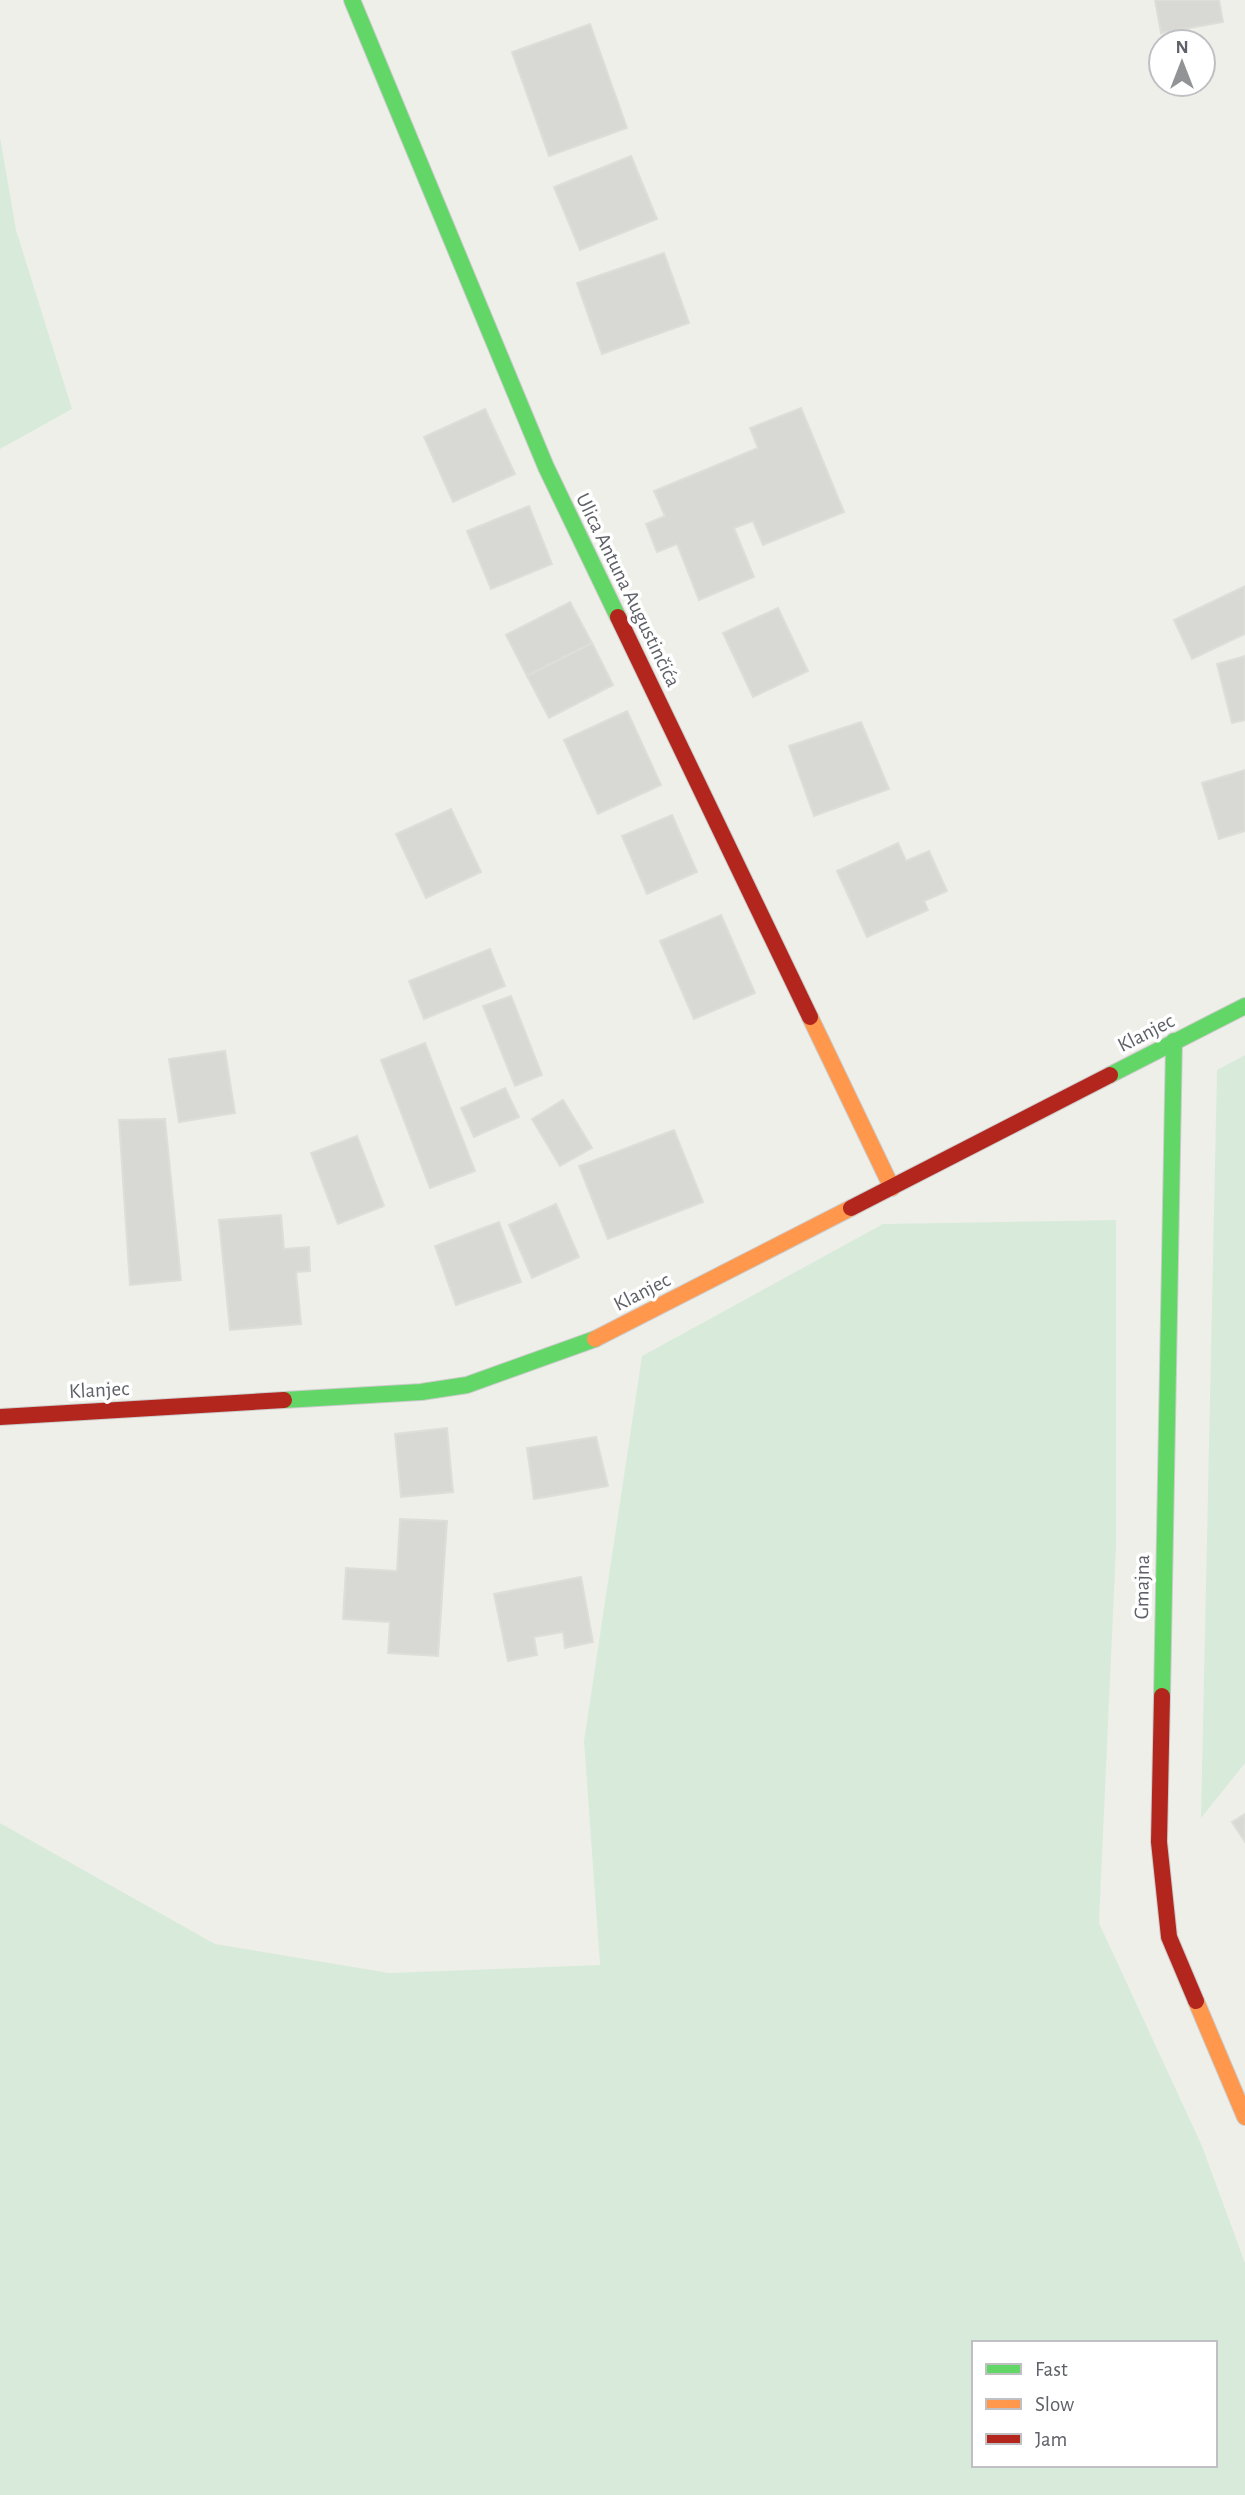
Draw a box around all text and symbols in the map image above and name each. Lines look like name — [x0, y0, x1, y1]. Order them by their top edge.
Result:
north arrow — [1147, 28, 1217, 98]
text: N — [1175, 38, 1189, 57]
street label: Ulica Antuna Augustinčića — [572, 490, 684, 691]
street label: Klanjec — [1114, 1010, 1178, 1056]
street label: Klanjec — [610, 1269, 674, 1315]
street label: Klanjec — [68, 1378, 130, 1402]
street label: Gmajna — [1131, 1554, 1153, 1620]
legend — [972, 2341, 1217, 2467]
text: Fast — [1035, 2359, 1068, 2380]
text: Slow — [1035, 2394, 1074, 2415]
text: Jam — [1035, 2429, 1067, 2450]

